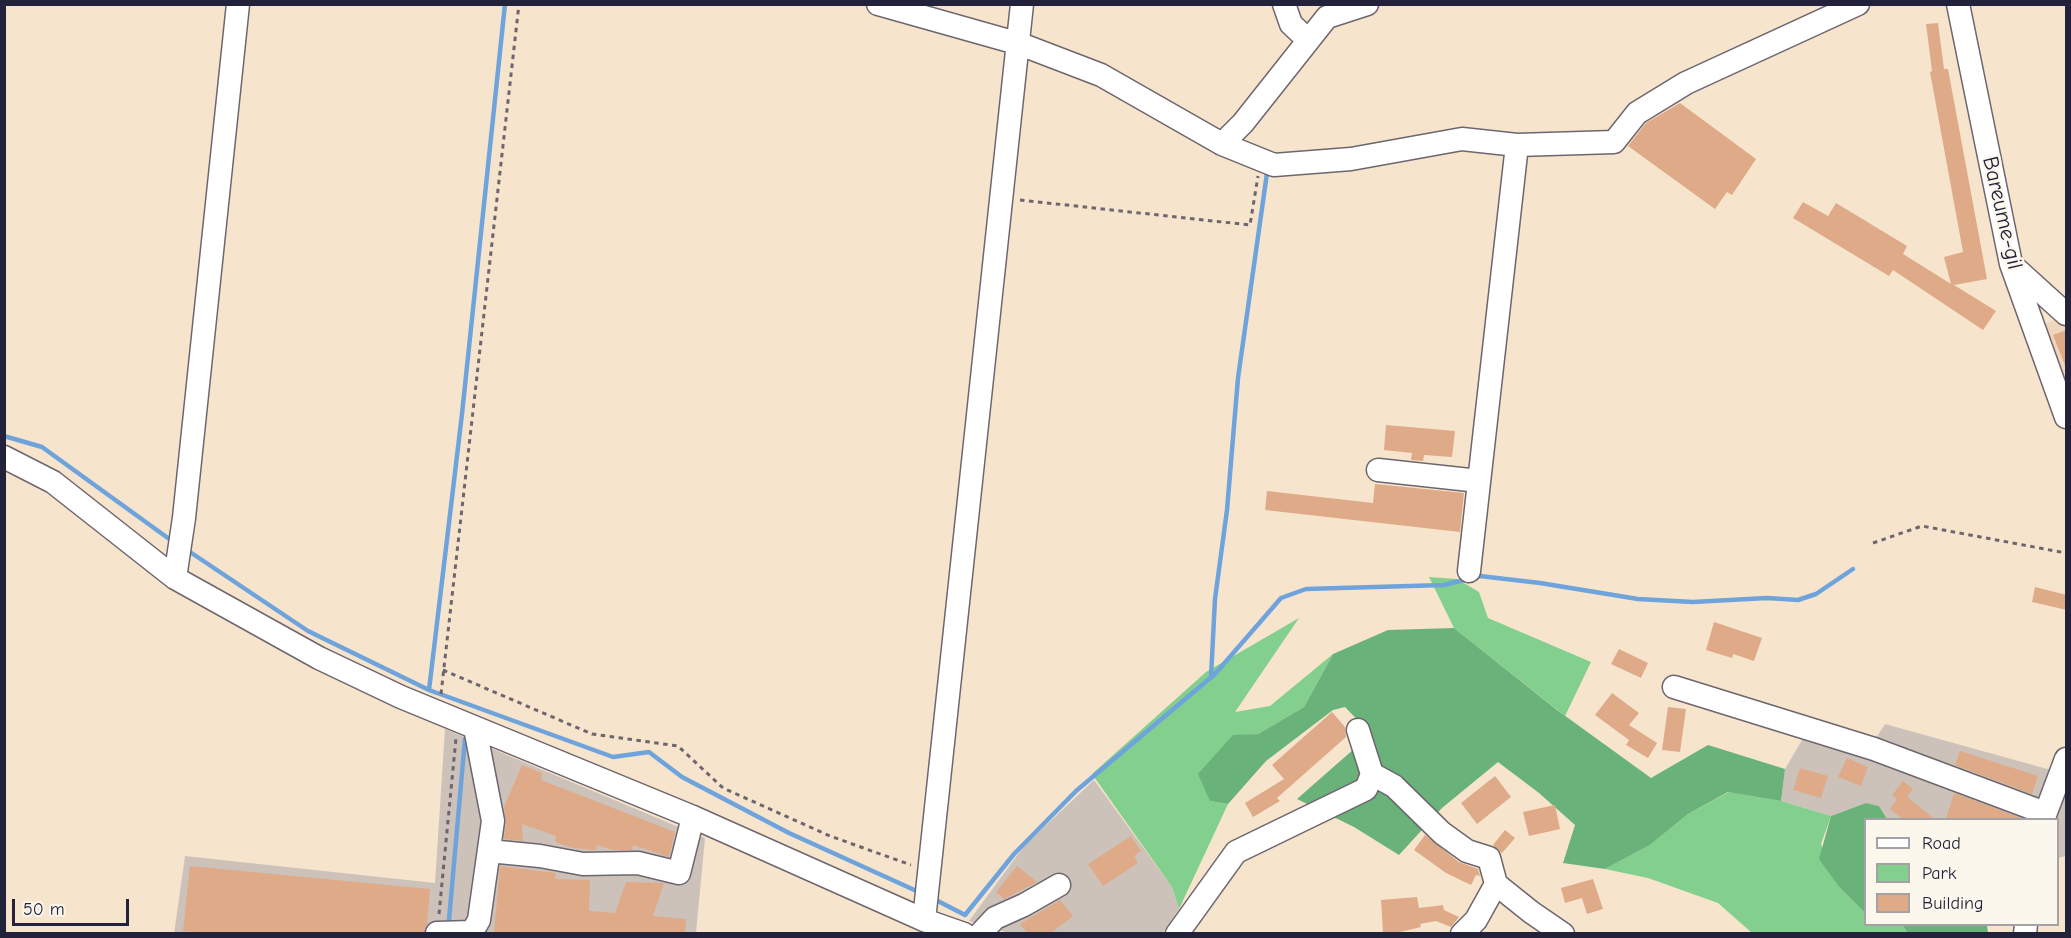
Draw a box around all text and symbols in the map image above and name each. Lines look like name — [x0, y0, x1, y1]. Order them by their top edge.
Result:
street label: Bareume-gil — [1976, 154, 2028, 272]
legend — [1864, 818, 2059, 926]
text: Road — [1922, 833, 1961, 854]
text: Park — [1922, 863, 1956, 884]
scale bar — [15, 887, 132, 925]
text: Building — [1922, 893, 1984, 914]
text: 50 m — [23, 899, 65, 920]

